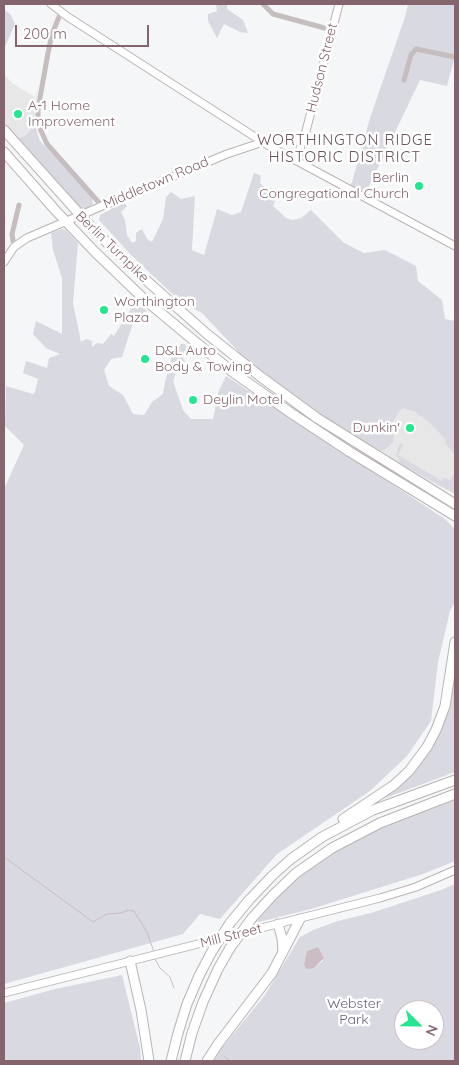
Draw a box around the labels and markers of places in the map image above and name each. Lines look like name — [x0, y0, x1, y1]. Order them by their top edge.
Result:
place label: A-1 Home Improvement — [28, 98, 115, 130]
marker: A-1 Home Improvement — [12, 108, 24, 120]
place label: Berlin Congregational Church — [259, 170, 409, 202]
marker: Berlin Congregational Church — [413, 180, 425, 192]
place label: Worthington Plaza — [114, 294, 195, 326]
marker: Worthington Plaza — [98, 304, 110, 316]
place label: D&L Auto Body & Towing — [155, 343, 252, 376]
marker: D&L Auto Body & Towing — [139, 353, 151, 365]
place label: Deylin Motel — [203, 392, 283, 408]
marker: Deylin Motel — [187, 394, 199, 406]
place label: Dunkin' — [353, 420, 400, 436]
marker: Dunkin' — [404, 422, 416, 434]

